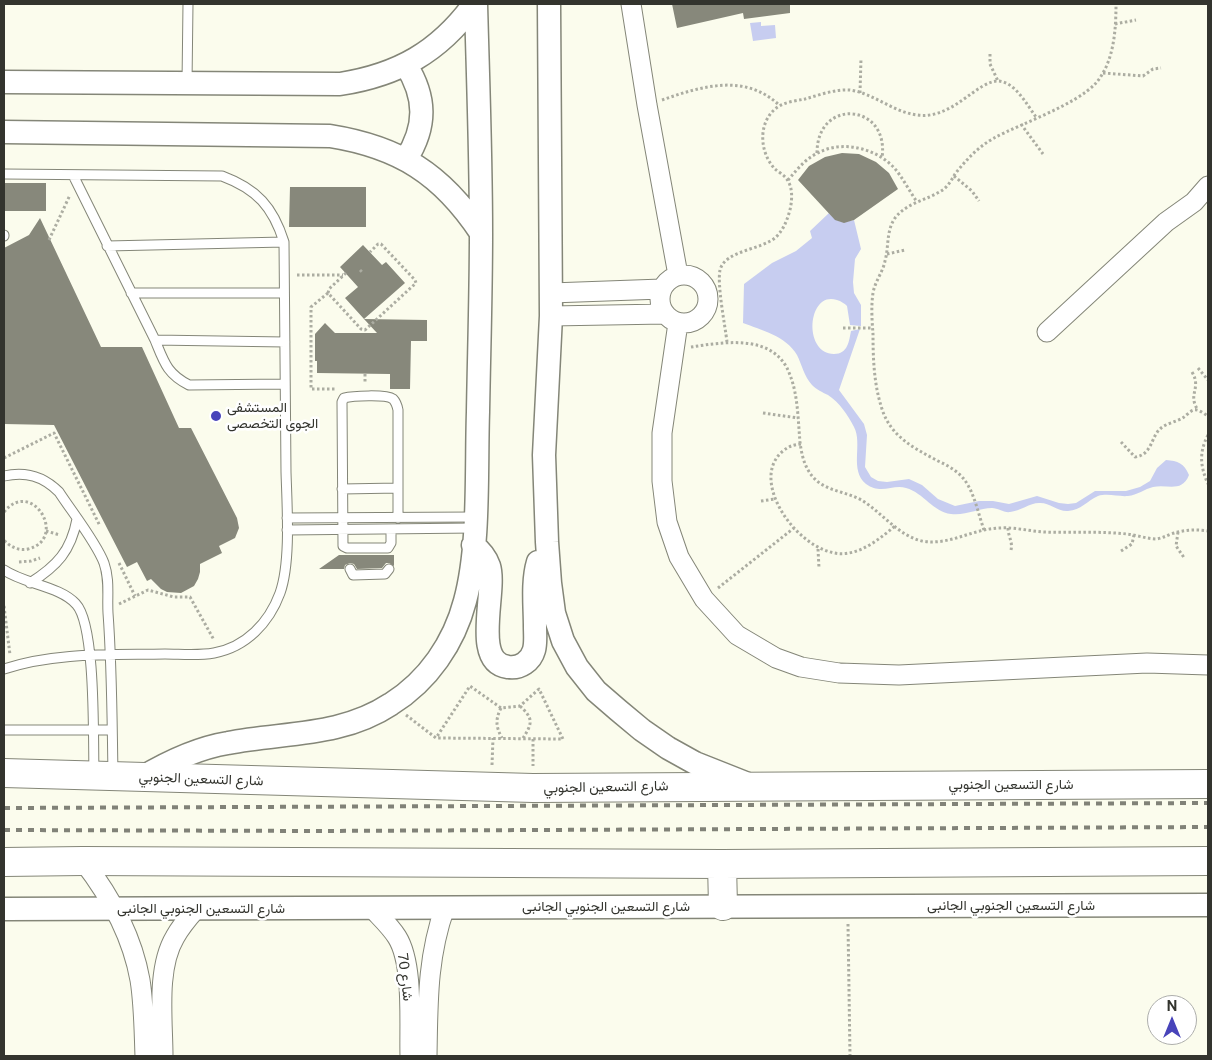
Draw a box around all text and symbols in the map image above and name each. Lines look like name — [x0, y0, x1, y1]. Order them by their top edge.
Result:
place label: المستشفى الجوى التخصصى — [227, 400, 318, 432]
marker: المستشفى الجوى التخصصى — [209, 409, 223, 423]
street label: شارع التسعين الجنوبي — [138, 768, 264, 790]
street label: شارع التسعين الجنوبي — [948, 777, 1074, 793]
street label: شارع التسعين الجنوبي — [543, 778, 669, 796]
street label: شارع التسعين الجنوبي الجانبى — [927, 898, 1095, 914]
street label: شارع التسعين الجنوبي الجانبى — [522, 899, 690, 915]
street label: شارع التسعين الجنوبي الجانبى — [117, 901, 285, 917]
street label: شارع 70 — [394, 952, 416, 1002]
north arrow — [1147, 995, 1197, 1045]
text: N — [1167, 998, 1177, 1014]

